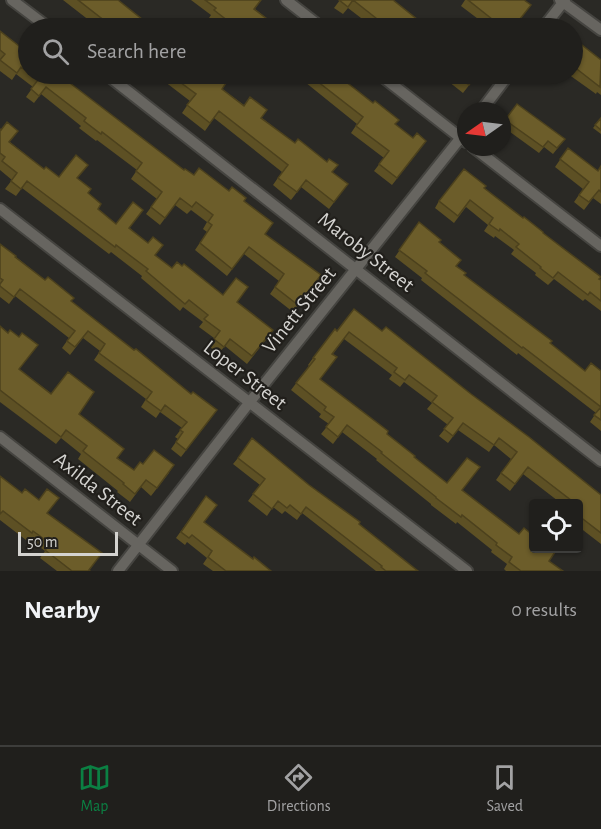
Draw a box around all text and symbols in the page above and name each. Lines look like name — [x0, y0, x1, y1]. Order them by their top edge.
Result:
search box — [18, 18, 583, 84]
icon: search — [39, 35, 72, 68]
text: Search here — [87, 40, 186, 62]
north arrow — [457, 102, 511, 156]
street label: Maroby Street — [314, 208, 418, 296]
street label: Vinett Street — [258, 263, 340, 357]
street label: Loper Street — [200, 336, 291, 414]
street label: Axilda Street — [50, 448, 146, 530]
map controls — [529, 499, 583, 553]
button: locate — [529, 499, 583, 553]
scale bar — [18, 529, 118, 556]
text: 50 m — [27, 534, 58, 550]
text: Nearby — [24, 597, 100, 623]
text: 0 results — [511, 600, 577, 620]
tab: Map — [78, 761, 111, 816]
tab: Directions — [267, 761, 331, 816]
tab: Saved — [486, 761, 523, 816]

